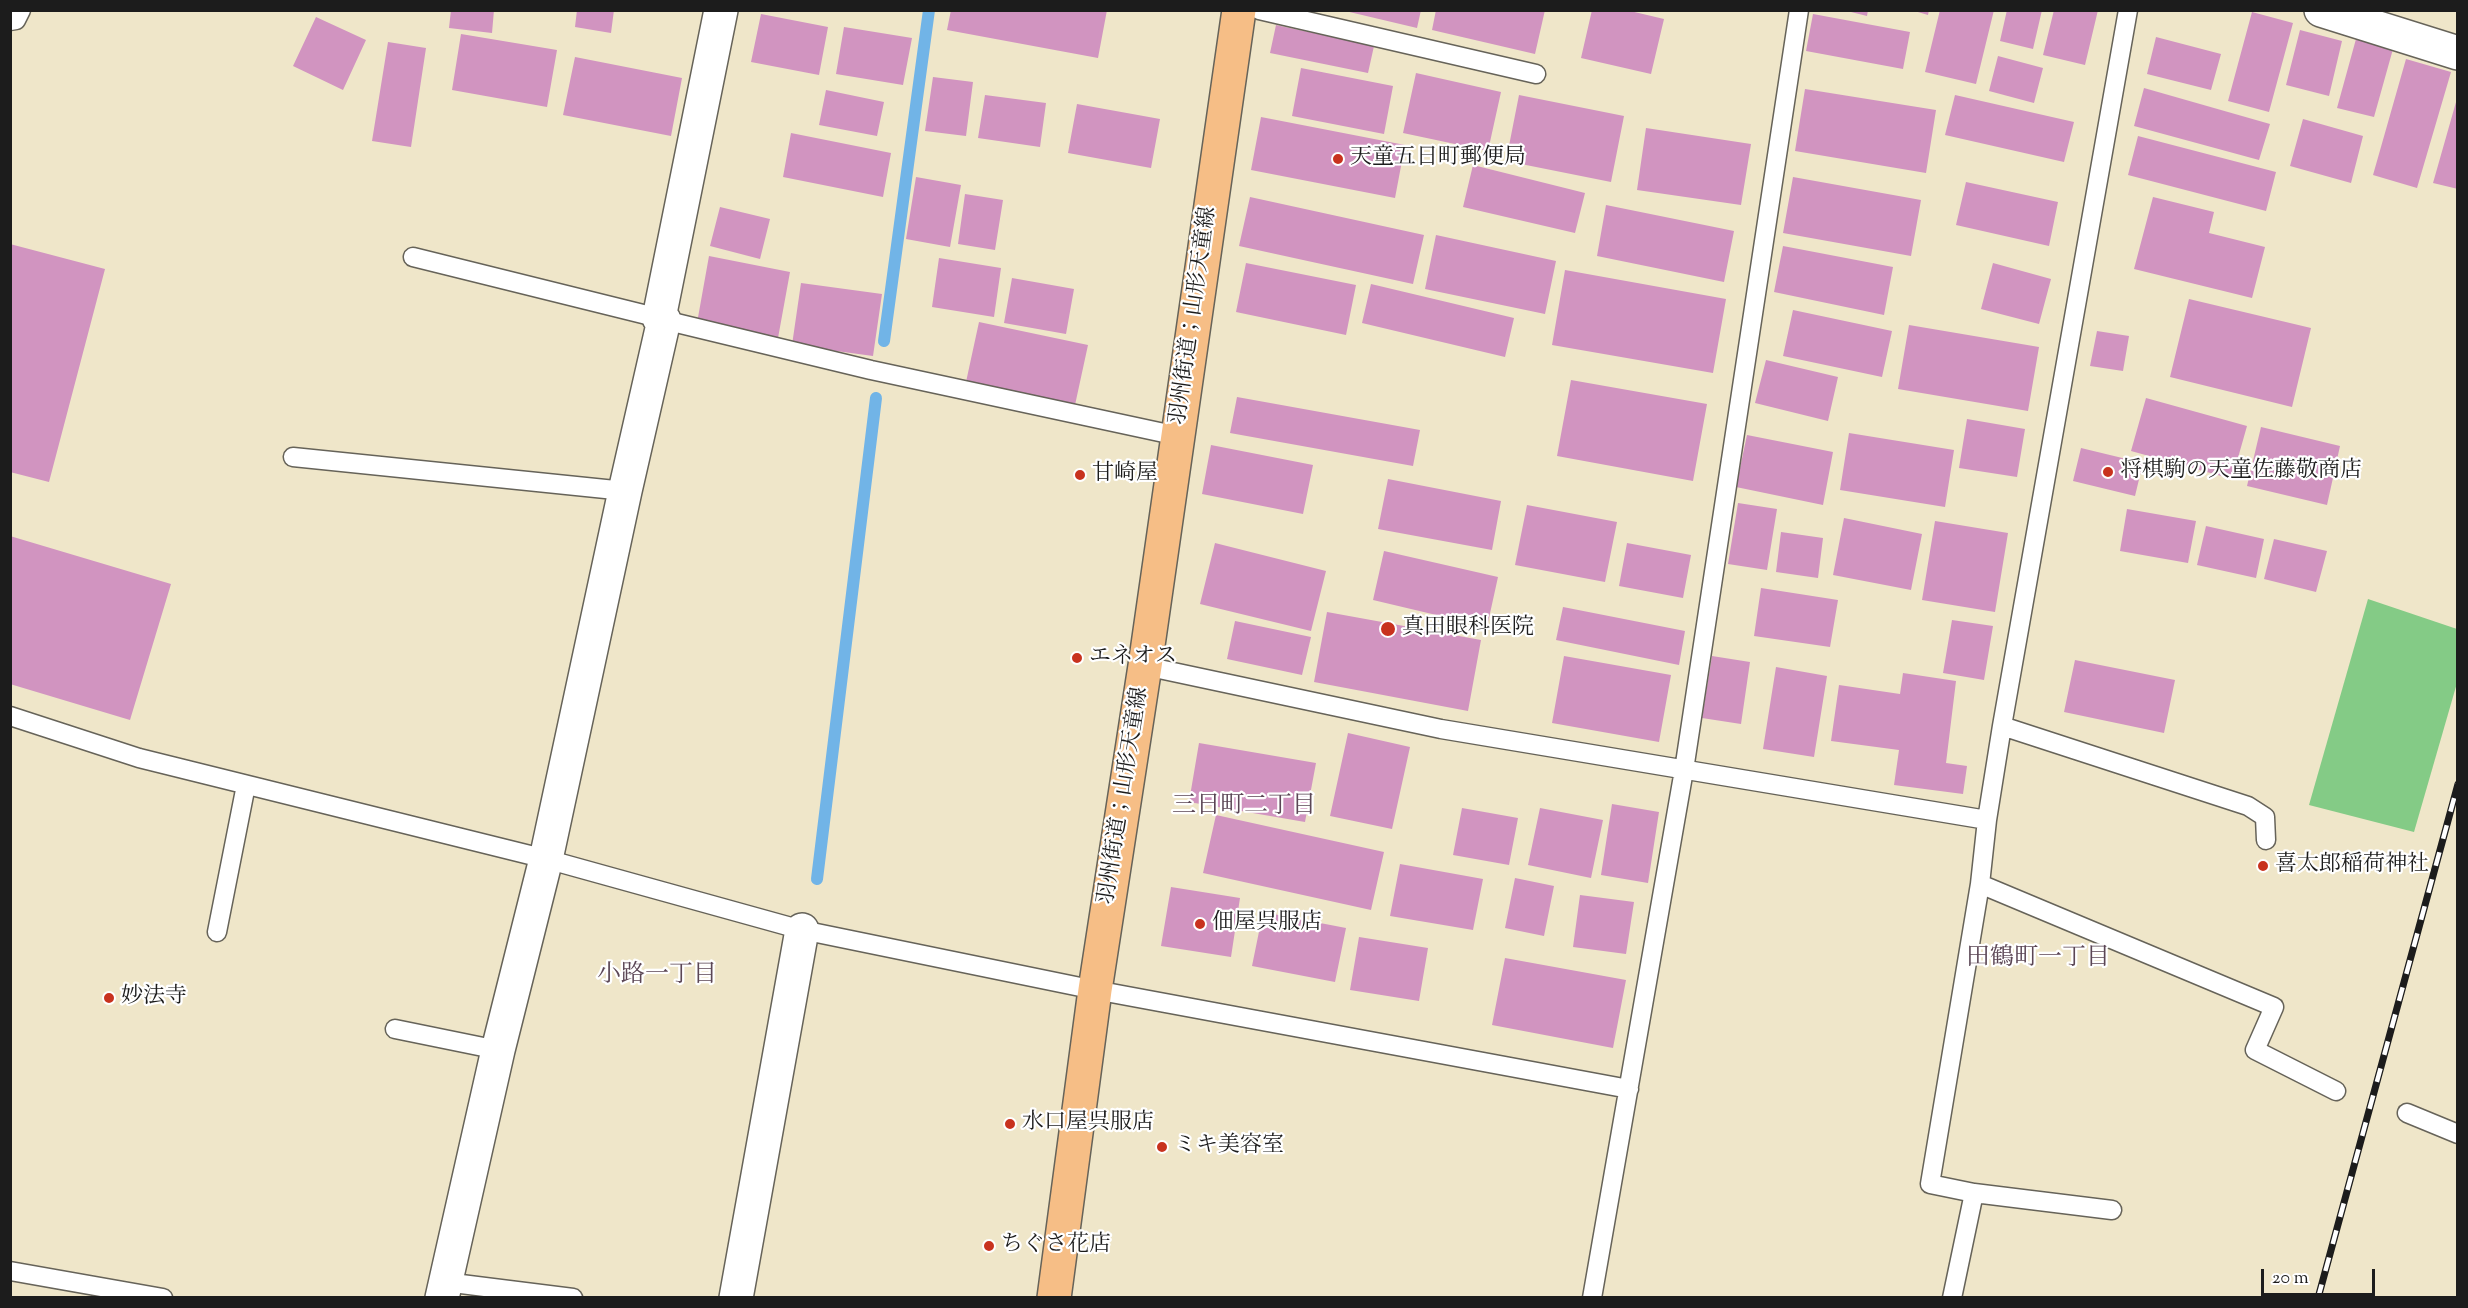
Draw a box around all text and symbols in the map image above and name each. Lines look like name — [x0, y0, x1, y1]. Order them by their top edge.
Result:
place label: 天童五日町郵便局 — [1350, 146, 1526, 172]
marker: 天童五日町郵便局 — [1331, 152, 1345, 166]
street label: 羽州街道；山形天童線 — [1167, 205, 1223, 427]
place label: 将棋駒の天童佐藤敬商店 — [2120, 459, 2362, 485]
place label: 甘崎屋 — [1092, 462, 1158, 488]
marker: 将棋駒の天童佐藤敬商店 — [2101, 465, 2115, 479]
marker: 甘崎屋 — [1073, 468, 1087, 482]
place label: 真田眼科医院 — [1402, 616, 1534, 642]
marker: 真田眼科医院 — [1379, 620, 1397, 638]
place label: エネオス — [1089, 645, 1177, 671]
marker: エネオス — [1070, 651, 1084, 665]
street label: 羽州街道；山形天童線 — [1095, 685, 1155, 907]
district label: 三日町二丁目 — [1172, 794, 1316, 822]
place label: 喜太郎稲荷神社 — [2275, 853, 2429, 879]
marker: 喜太郎稲荷神社 — [2256, 859, 2270, 873]
place label: 佃屋呉服店 — [1212, 911, 1322, 937]
marker: 佃屋呉服店 — [1193, 917, 1207, 931]
district label: 田鶴町一丁目 — [1966, 946, 2110, 974]
district label: 小路一丁目 — [597, 963, 717, 991]
place label: 妙法寺 — [121, 985, 187, 1011]
marker: 妙法寺 — [102, 991, 116, 1005]
place label: 水口屋呉服店 — [1022, 1111, 1154, 1137]
marker: 水口屋呉服店 — [1003, 1117, 1017, 1131]
place label: ミキ美容室 — [1174, 1134, 1284, 1160]
marker: ミキ美容室 — [1155, 1140, 1169, 1154]
place label: ちぐさ花店 — [1001, 1233, 1111, 1259]
marker: ちぐさ花店 — [982, 1239, 996, 1253]
scale bar — [2264, 1257, 2378, 1295]
text: 20 m — [2272, 1266, 2309, 1292]

